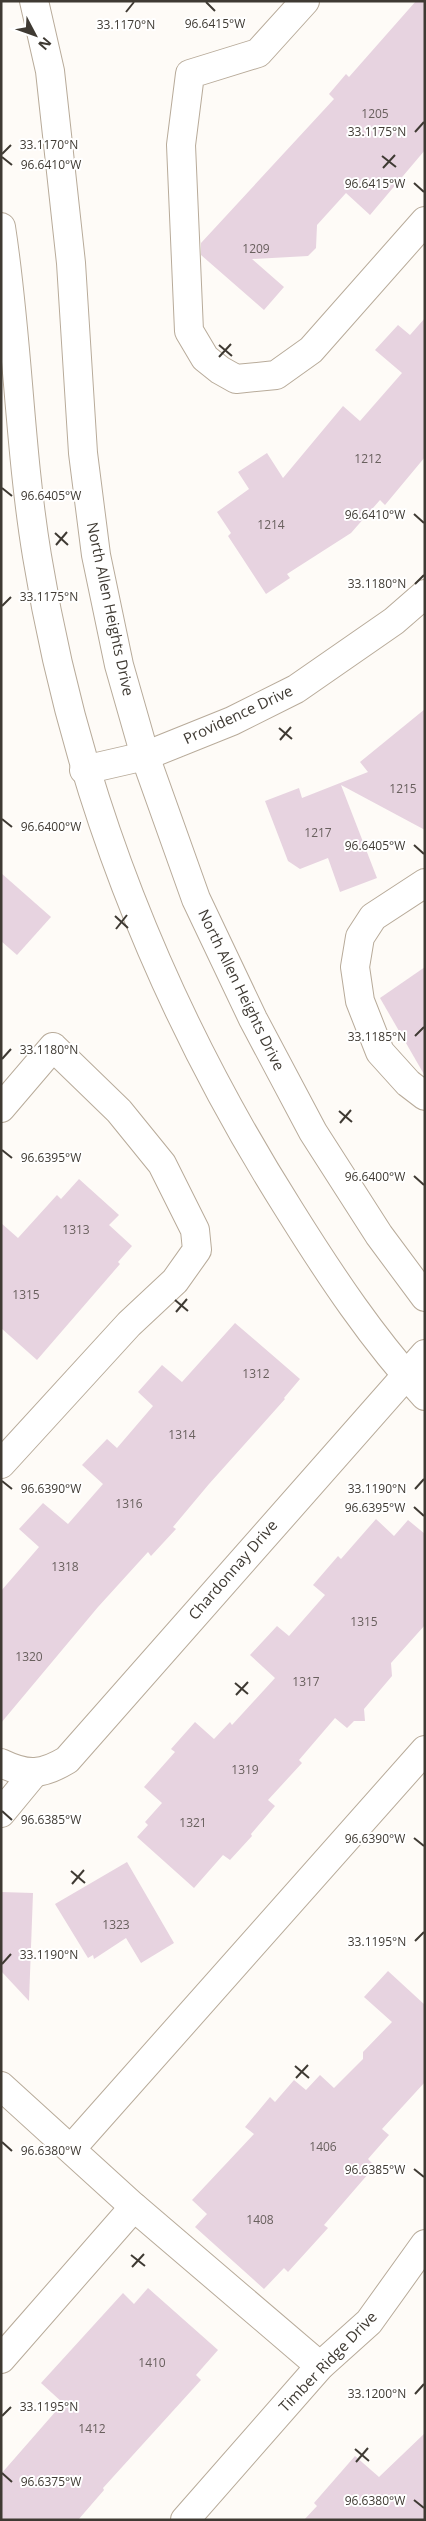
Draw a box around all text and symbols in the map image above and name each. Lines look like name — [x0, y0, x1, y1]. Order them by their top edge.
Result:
north arrow — [10, 10, 60, 60]
text: 96.6415°W — [185, 15, 245, 32]
text: 33.1170°N — [97, 16, 155, 33]
text: N — [34, 33, 56, 54]
house number: 1205 — [361, 105, 389, 122]
text: 33.1175°N — [348, 123, 406, 140]
text: 33.1170°N — [20, 136, 78, 153]
text: 96.6410°W — [21, 156, 81, 173]
text: 96.6415°W — [345, 175, 405, 192]
house number: 1209 — [242, 240, 270, 257]
house number: 1212 — [354, 450, 382, 467]
text: 96.6405°W — [21, 487, 81, 504]
text: 96.6410°W — [345, 506, 405, 523]
house number: 1214 — [257, 516, 285, 533]
street label: North Allen Heights Drive — [83, 520, 139, 698]
text: 33.1180°N — [348, 575, 406, 592]
text: 33.1175°N — [20, 588, 78, 605]
street label: Providence Drive — [180, 680, 295, 748]
house number: 1215 — [389, 780, 417, 797]
text: 96.6400°W — [21, 818, 81, 835]
house number: 1217 — [304, 824, 332, 841]
text: 96.6405°W — [345, 837, 405, 854]
street label: North Allen Heights Drive — [194, 906, 290, 1074]
text: 33.1185°N — [348, 1028, 406, 1045]
text: 33.1180°N — [20, 1041, 78, 1058]
text: 96.6395°W — [21, 1149, 81, 1166]
text: 96.6400°W — [345, 1168, 405, 1185]
house number: 1313 — [62, 1221, 90, 1238]
house number: 1315 — [12, 1286, 40, 1303]
house number: 1312 — [242, 1365, 270, 1382]
house number: 1314 — [168, 1426, 196, 1443]
text: 96.6390°W — [21, 1480, 81, 1497]
text: 33.1190°N — [348, 1480, 406, 1497]
house number: 1316 — [115, 1495, 143, 1512]
text: 96.6395°W — [345, 1499, 405, 1516]
street label: Chardonnay Drive — [183, 1515, 281, 1624]
house number: 1318 — [51, 1558, 79, 1575]
house number: 1315 — [350, 1613, 378, 1630]
house number: 1320 — [15, 1648, 43, 1665]
house number: 1317 — [292, 1673, 320, 1690]
house number: 1319 — [231, 1761, 259, 1778]
text: 96.6385°W — [21, 1811, 81, 1828]
house number: 1321 — [179, 1814, 207, 1831]
text: 96.6390°W — [345, 1830, 405, 1847]
house number: 1323 — [102, 1916, 130, 1933]
text: 33.1195°N — [348, 1933, 406, 1950]
text: 33.1190°N — [20, 1946, 78, 1963]
house number: 1406 — [309, 2138, 337, 2155]
text: 96.6380°W — [21, 2142, 81, 2159]
text: 96.6385°W — [345, 2161, 405, 2178]
house number: 1408 — [246, 2211, 274, 2228]
street label: Timber Ridge Drive — [274, 2307, 381, 2416]
house number: 1410 — [138, 2354, 166, 2371]
text: 33.1200°N — [348, 2385, 406, 2402]
text: 33.1195°N — [20, 2398, 78, 2415]
house number: 1412 — [78, 2420, 106, 2437]
text: 96.6375°W — [21, 2473, 81, 2490]
text: 96.6380°W — [345, 2492, 405, 2509]

